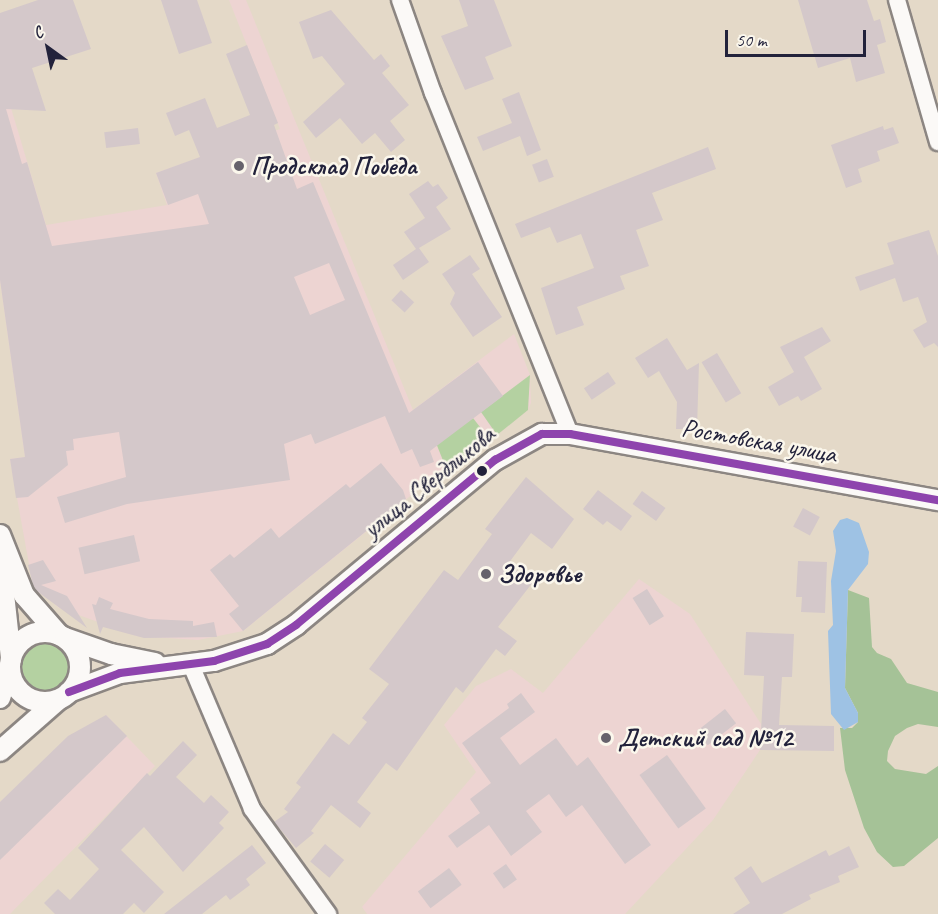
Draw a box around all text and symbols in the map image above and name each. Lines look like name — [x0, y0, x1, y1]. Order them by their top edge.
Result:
north arrow — [18, 18, 78, 78]
scale bar — [728, 18, 869, 56]
text: С — [29, 22, 47, 43]
text: 50 m — [736, 29, 767, 51]
place label: Продсклад Победа — [251, 150, 417, 182]
marker: Продсклад Победа — [232, 159, 246, 173]
street label: Ростовская улица — [679, 412, 839, 470]
street label: улица Свердликова — [356, 419, 502, 545]
unlabelled marker — [476, 465, 488, 477]
place label: Здоровье — [498, 558, 581, 590]
marker: Здоровье — [479, 567, 493, 581]
place label: Детский сад №12 — [618, 722, 792, 754]
marker: Детский сад №12 — [599, 731, 613, 745]

